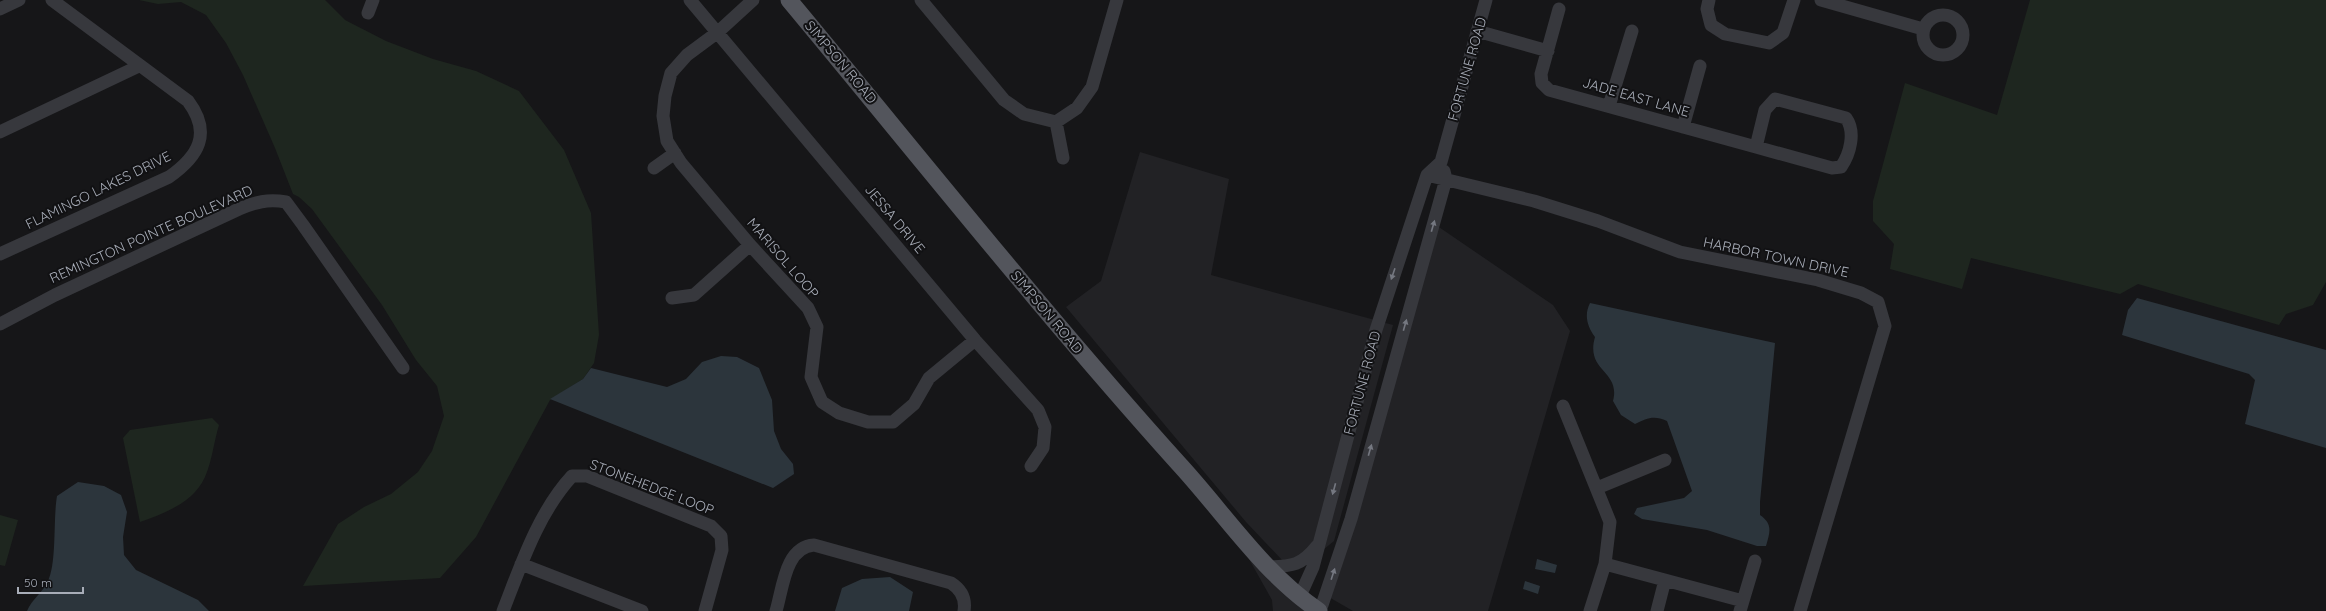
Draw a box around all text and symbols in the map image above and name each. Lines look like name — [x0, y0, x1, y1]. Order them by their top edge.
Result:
street label: FORTUNE ROAD — [1444, 15, 1490, 123]
street label: SIMPSON ROAD — [801, 17, 881, 107]
street label: JADE EAST LANE — [1580, 73, 1692, 121]
street label: FLAMINGO LAKES DRIVE — [22, 147, 174, 233]
street label: REMINGTON POINTE BOULEVARD — [47, 181, 255, 287]
street label: JESSA DRIVE — [861, 181, 929, 257]
street label: MARISOL LOOP — [743, 214, 823, 302]
one-way arrow — [1430, 220, 1436, 232]
street label: HARBOR TOWN DRIVE — [1702, 233, 1850, 281]
street label: SIMPSON ROAD — [1007, 267, 1087, 357]
one-way arrow — [1390, 268, 1396, 280]
one-way arrow — [1402, 318, 1408, 330]
street label: FORTUNE ROAD — [1339, 329, 1385, 437]
one-way arrow — [1367, 444, 1373, 456]
street label: STONEHEDGE LOOP — [587, 455, 717, 519]
one-way arrow — [1331, 483, 1337, 495]
one-way arrow — [1330, 568, 1336, 580]
scale bar — [18, 569, 83, 595]
text: 50 m — [24, 575, 52, 590]

